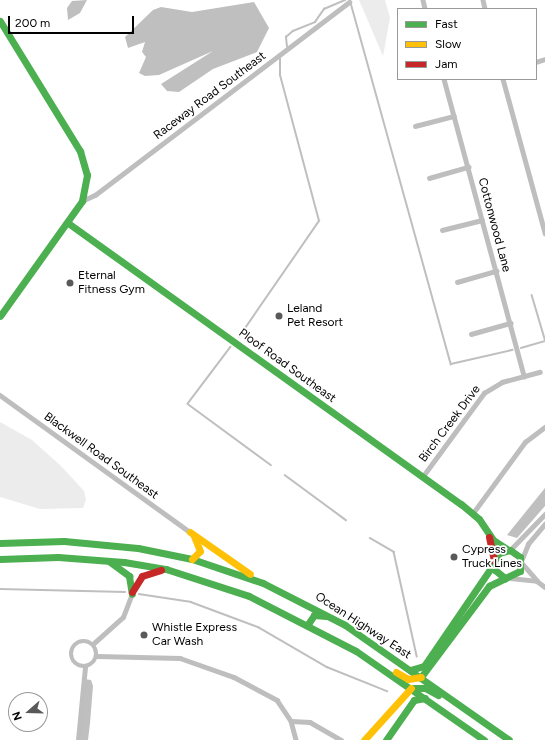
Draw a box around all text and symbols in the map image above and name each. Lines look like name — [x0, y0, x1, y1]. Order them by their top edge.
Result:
scale bar — [10, 8, 136, 34]
legend — [397, 8, 537, 80]
text: 200 m — [15, 16, 50, 30]
text: Fast — [435, 17, 458, 31]
text: Slow — [435, 37, 461, 51]
street label: Raceway Road Southeast — [151, 49, 269, 143]
text: Jam — [435, 57, 458, 71]
street label: Cottonwood Lane — [474, 176, 514, 274]
place label: Eternal Fitness Gym — [78, 269, 145, 297]
marker: Eternal Fitness Gym — [65, 278, 75, 288]
place label: Leland Pet Resort — [287, 302, 343, 330]
marker: Leland Pet Resort — [274, 311, 284, 321]
street label: Ploof Road Southeast — [236, 326, 338, 406]
street label: Birch Creek Drive — [416, 383, 484, 465]
street label: Blackwell Road Southeast — [41, 410, 161, 502]
place label: Cypress Truck Lines — [462, 543, 522, 571]
marker: Cypress Truck Lines — [449, 552, 459, 562]
street label: Ocean Highway East — [312, 590, 414, 662]
place label: Whistle Express Car Wash — [152, 621, 237, 649]
marker: Whistle Express Car Wash — [139, 630, 149, 640]
north arrow — [8, 692, 48, 732]
text: N — [10, 710, 25, 722]

